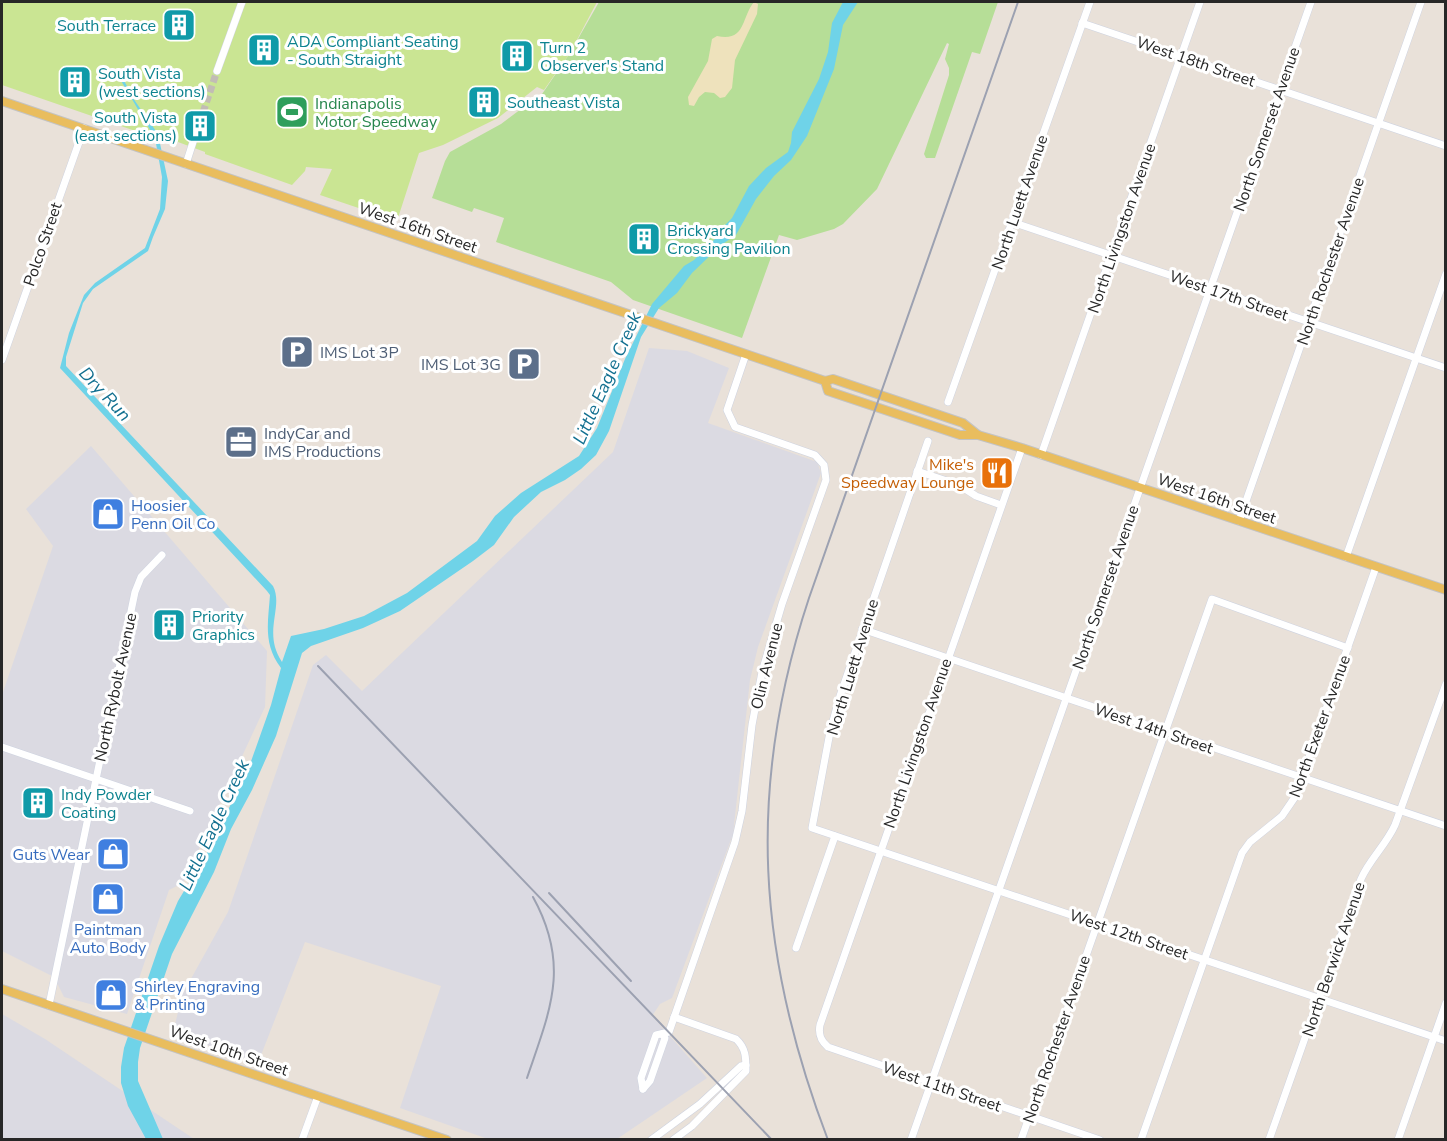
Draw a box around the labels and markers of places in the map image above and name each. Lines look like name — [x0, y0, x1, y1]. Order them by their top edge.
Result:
building icon: South Terrace — [161, 7, 197, 43]
place label: South Terrace — [57, 15, 156, 37]
place label: ADA Compliant Seating - South Straight — [287, 31, 459, 71]
building icon: ADA Compliant Seating - South Straight — [246, 32, 282, 68]
place label: Turn 2 Observer's Stand — [540, 37, 664, 77]
building icon: Turn 2 Observer's Stand — [499, 38, 535, 74]
place label: South Vista (west sections) — [98, 63, 206, 103]
building icon: South Vista (west sections) — [57, 64, 93, 100]
building icon: Southeast Vista — [466, 84, 502, 120]
place label: Southeast Vista — [507, 92, 620, 114]
place label: Indianapolis Motor Speedway — [315, 93, 438, 133]
sports icon: Indianapolis Motor Speedway — [274, 94, 310, 130]
place label: South Vista (east sections) — [74, 107, 177, 147]
building icon: South Vista (east sections) — [182, 108, 218, 144]
place label: Brickyard Crossing Pavilion — [667, 220, 791, 260]
building icon: Brickyard Crossing Pavilion — [626, 221, 662, 257]
parking icon: IMS Lot 3P — [279, 334, 315, 370]
place label: IMS Lot 3P — [320, 342, 399, 364]
parking icon: IMS Lot 3G — [506, 346, 542, 382]
place label: IMS Lot 3G — [421, 354, 501, 376]
place label: IndyCar and IMS Productions — [264, 423, 381, 463]
office icon: IndyCar and IMS Productions — [223, 424, 259, 460]
place label: Mike's Speedway Lounge — [841, 454, 974, 494]
restaurant icon: Mike's Speedway Lounge — [979, 455, 1015, 491]
place label: Hoosier Penn Oil Co — [131, 495, 216, 535]
shop icon: Hoosier Penn Oil Co — [90, 496, 126, 532]
place label: Priority Graphics — [192, 606, 255, 646]
building icon: Priority Graphics — [151, 607, 187, 643]
place label: Indy Powder Coating — [61, 784, 152, 824]
building icon: Indy Powder Coating — [20, 785, 56, 821]
shop icon: Guts Wear — [95, 836, 131, 872]
place label: Guts Wear — [13, 844, 90, 866]
shop icon: Paintman Auto Body — [90, 881, 126, 917]
place label: Paintman Auto Body — [70, 919, 147, 959]
place label: Shirley Engraving & Printing — [134, 976, 260, 1016]
shop icon: Shirley Engraving & Printing — [93, 977, 129, 1013]

